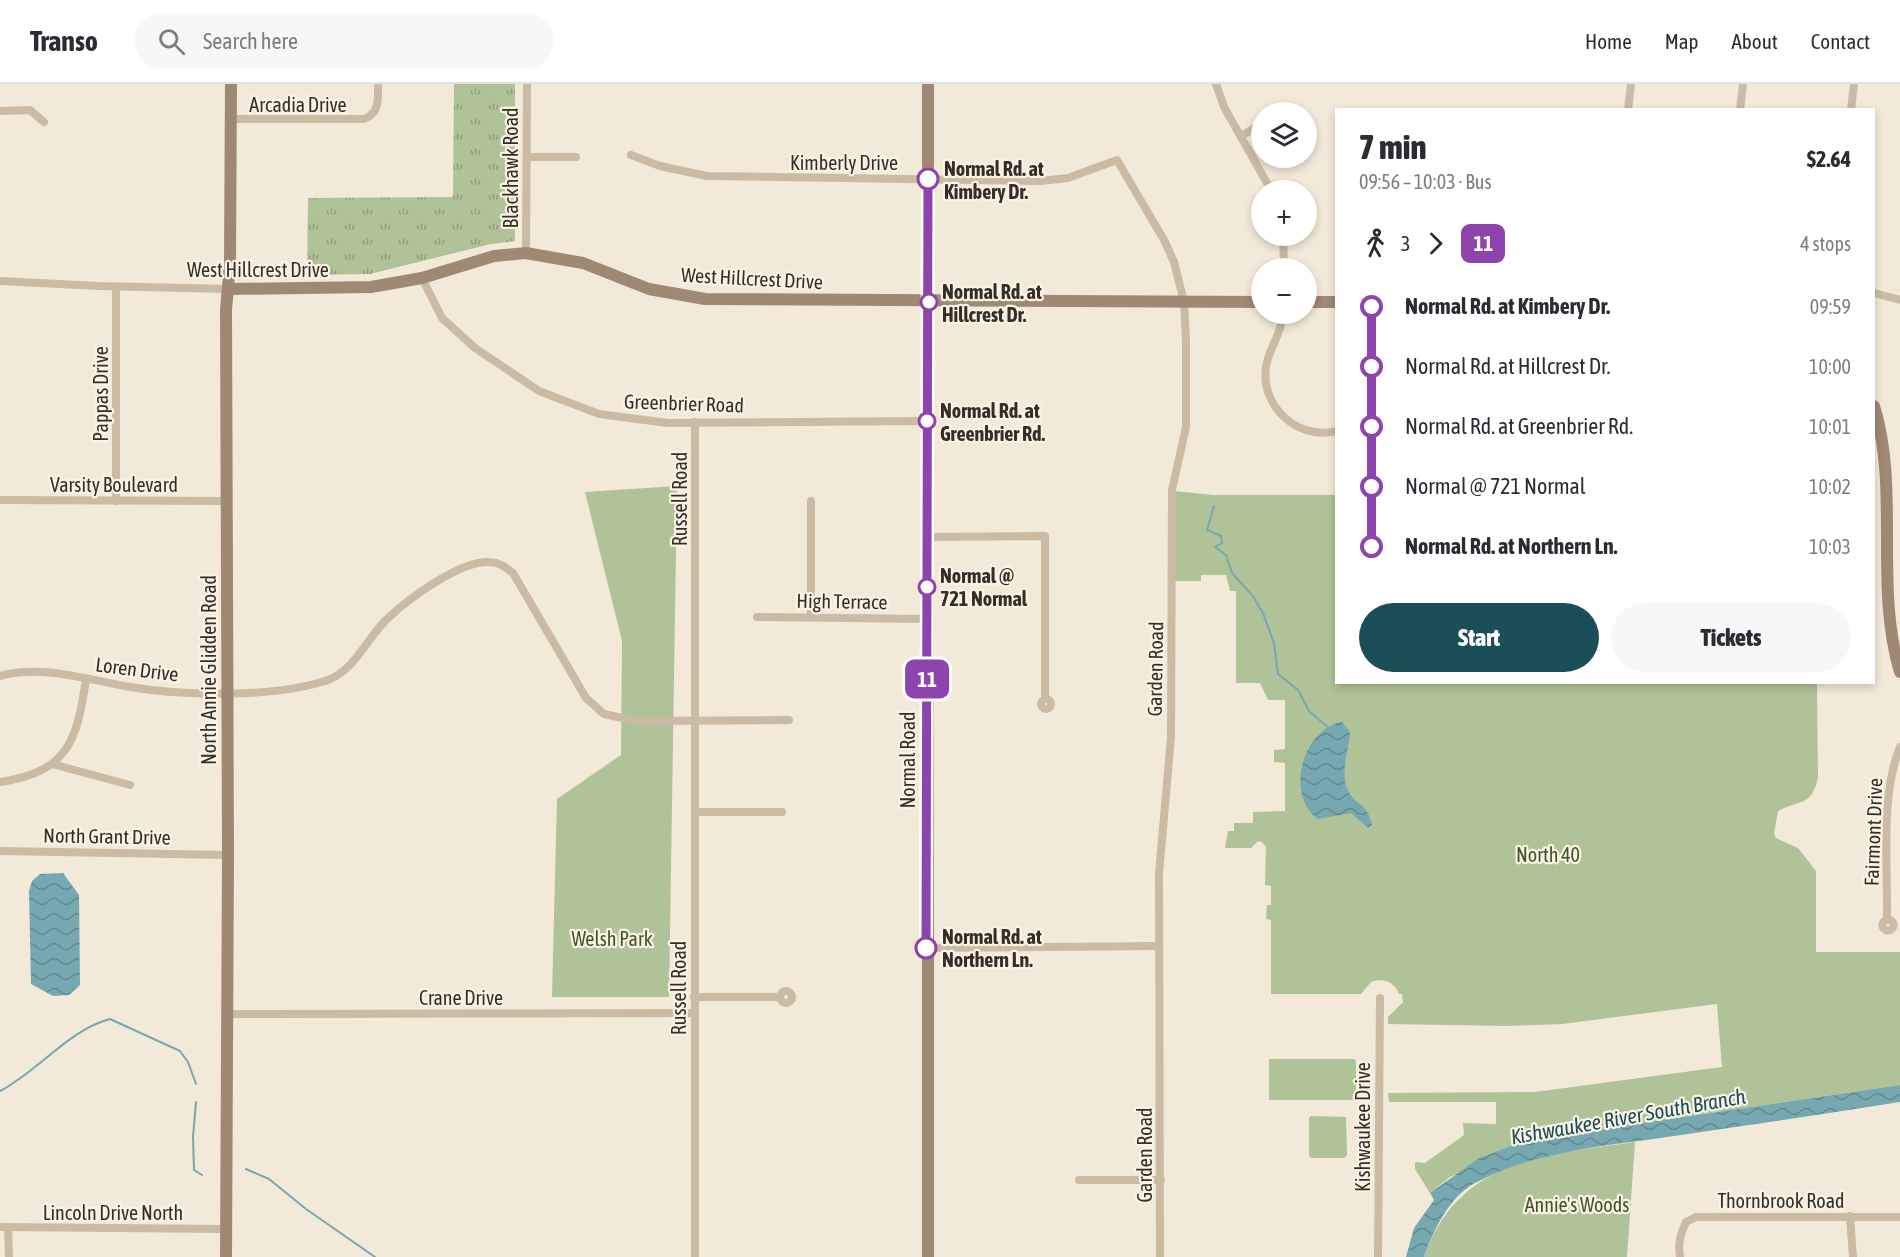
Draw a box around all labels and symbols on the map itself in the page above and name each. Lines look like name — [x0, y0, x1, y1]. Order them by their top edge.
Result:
street label: Arcadia Drive — [249, 93, 347, 116]
street label: Blackhawk Road — [499, 108, 522, 228]
street label: Kimberly Drive — [790, 151, 898, 174]
place label: Normal Rd. at Kimbery Dr. — [944, 157, 1044, 203]
marker: Normal Rd. at Kimbery Dr. — [917, 168, 939, 190]
street label: West Hillcrest Drive — [187, 258, 329, 281]
street label: West Hillcrest Drive — [681, 263, 823, 293]
place label: Normal Rd. at Hillcrest Dr. — [942, 280, 1042, 326]
marker: Normal Rd. at Hillcrest Dr. — [920, 293, 938, 311]
street label: Pappas Drive — [89, 346, 112, 442]
street label: Greenbrier Road — [624, 389, 744, 417]
place label: Normal Rd. at Greenbrier Rd. — [940, 399, 1045, 445]
marker: Normal Rd. at Greenbrier Rd. — [918, 412, 936, 430]
street label: Russell Road — [668, 452, 691, 546]
street label: Varsity Boulevard — [50, 473, 178, 496]
place label: Normal @ 721 Normal — [940, 564, 1028, 610]
street label: North Annie Glidden Road — [197, 575, 220, 765]
marker: Normal @ 721 Normal — [918, 578, 936, 596]
street label: High Terrace — [796, 589, 888, 613]
street label: Garden Road — [1143, 621, 1167, 717]
street label: Loren Drive — [94, 653, 180, 685]
line badge: 11 — [900, 660, 954, 698]
street label: Normal Road — [896, 711, 919, 809]
street label: Fairmont Drive — [1860, 777, 1886, 887]
street label: North Grant Drive — [43, 823, 171, 849]
park label: North 40 — [1516, 843, 1580, 866]
place label: Normal Rd. at Northern Ln. — [942, 925, 1042, 971]
park label: Welsh Park — [571, 927, 653, 950]
marker: Normal Rd. at Northern Ln. — [915, 937, 937, 959]
street label: Russell Road — [667, 941, 690, 1035]
street label: Crane Drive — [419, 986, 503, 1009]
street label: Kishwaukee Drive — [1351, 1062, 1374, 1192]
water label: Kishwaukee River South Branch — [1509, 1084, 1747, 1148]
street label: Garden Road — [1133, 1108, 1156, 1202]
street label: Thornbrook Road — [1718, 1189, 1844, 1212]
park label: Annie's Woods — [1525, 1193, 1629, 1216]
street label: Lincoln Drive North — [43, 1201, 183, 1224]

